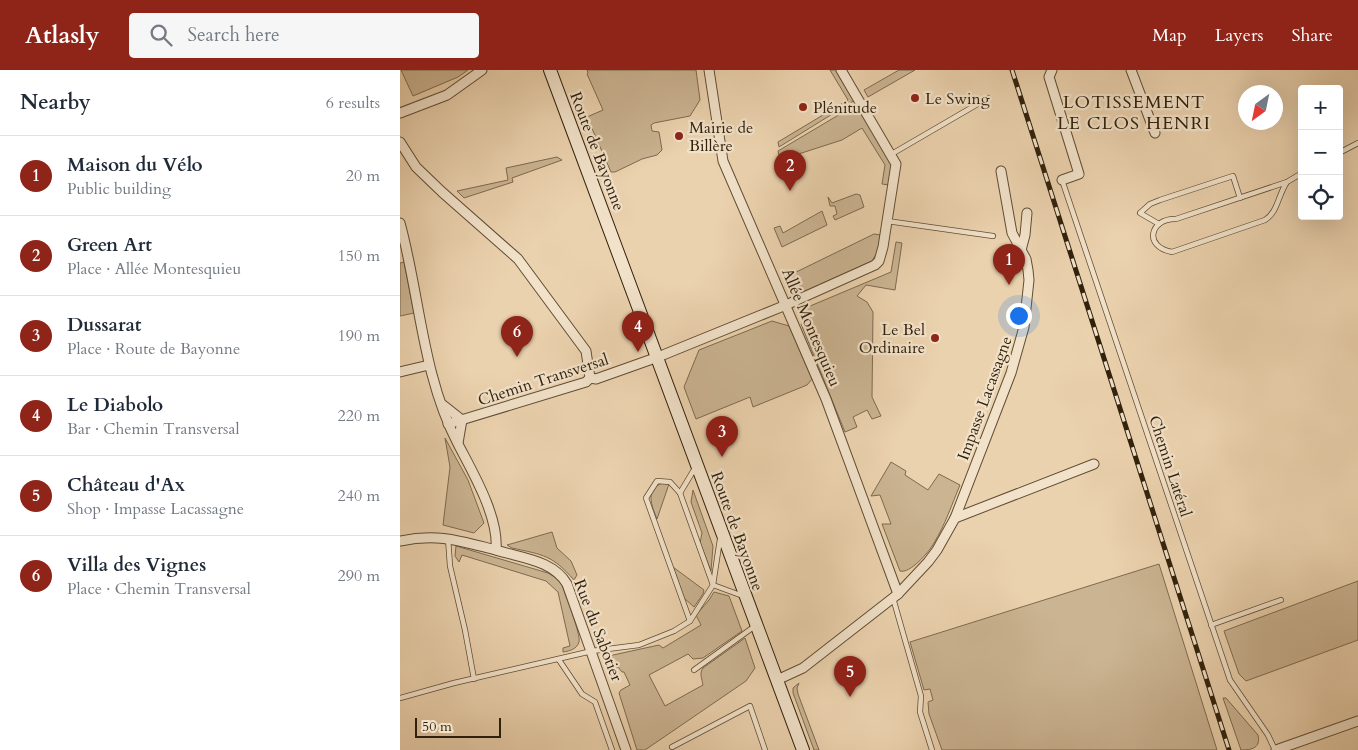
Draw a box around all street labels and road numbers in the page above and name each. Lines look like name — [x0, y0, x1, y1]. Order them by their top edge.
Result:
street label: Route de Bayonne — [564, 89, 630, 214]
street label: Allée Montesquieu — [776, 265, 846, 390]
street label: Impasse Lacassagne — [952, 333, 1018, 463]
street label: Chemin Transversal — [475, 348, 611, 411]
street label: Chemin Latéral — [1143, 413, 1197, 520]
street label: Route de Bayonne — [705, 469, 769, 594]
street label: Rue du Sabotier — [568, 576, 628, 685]

